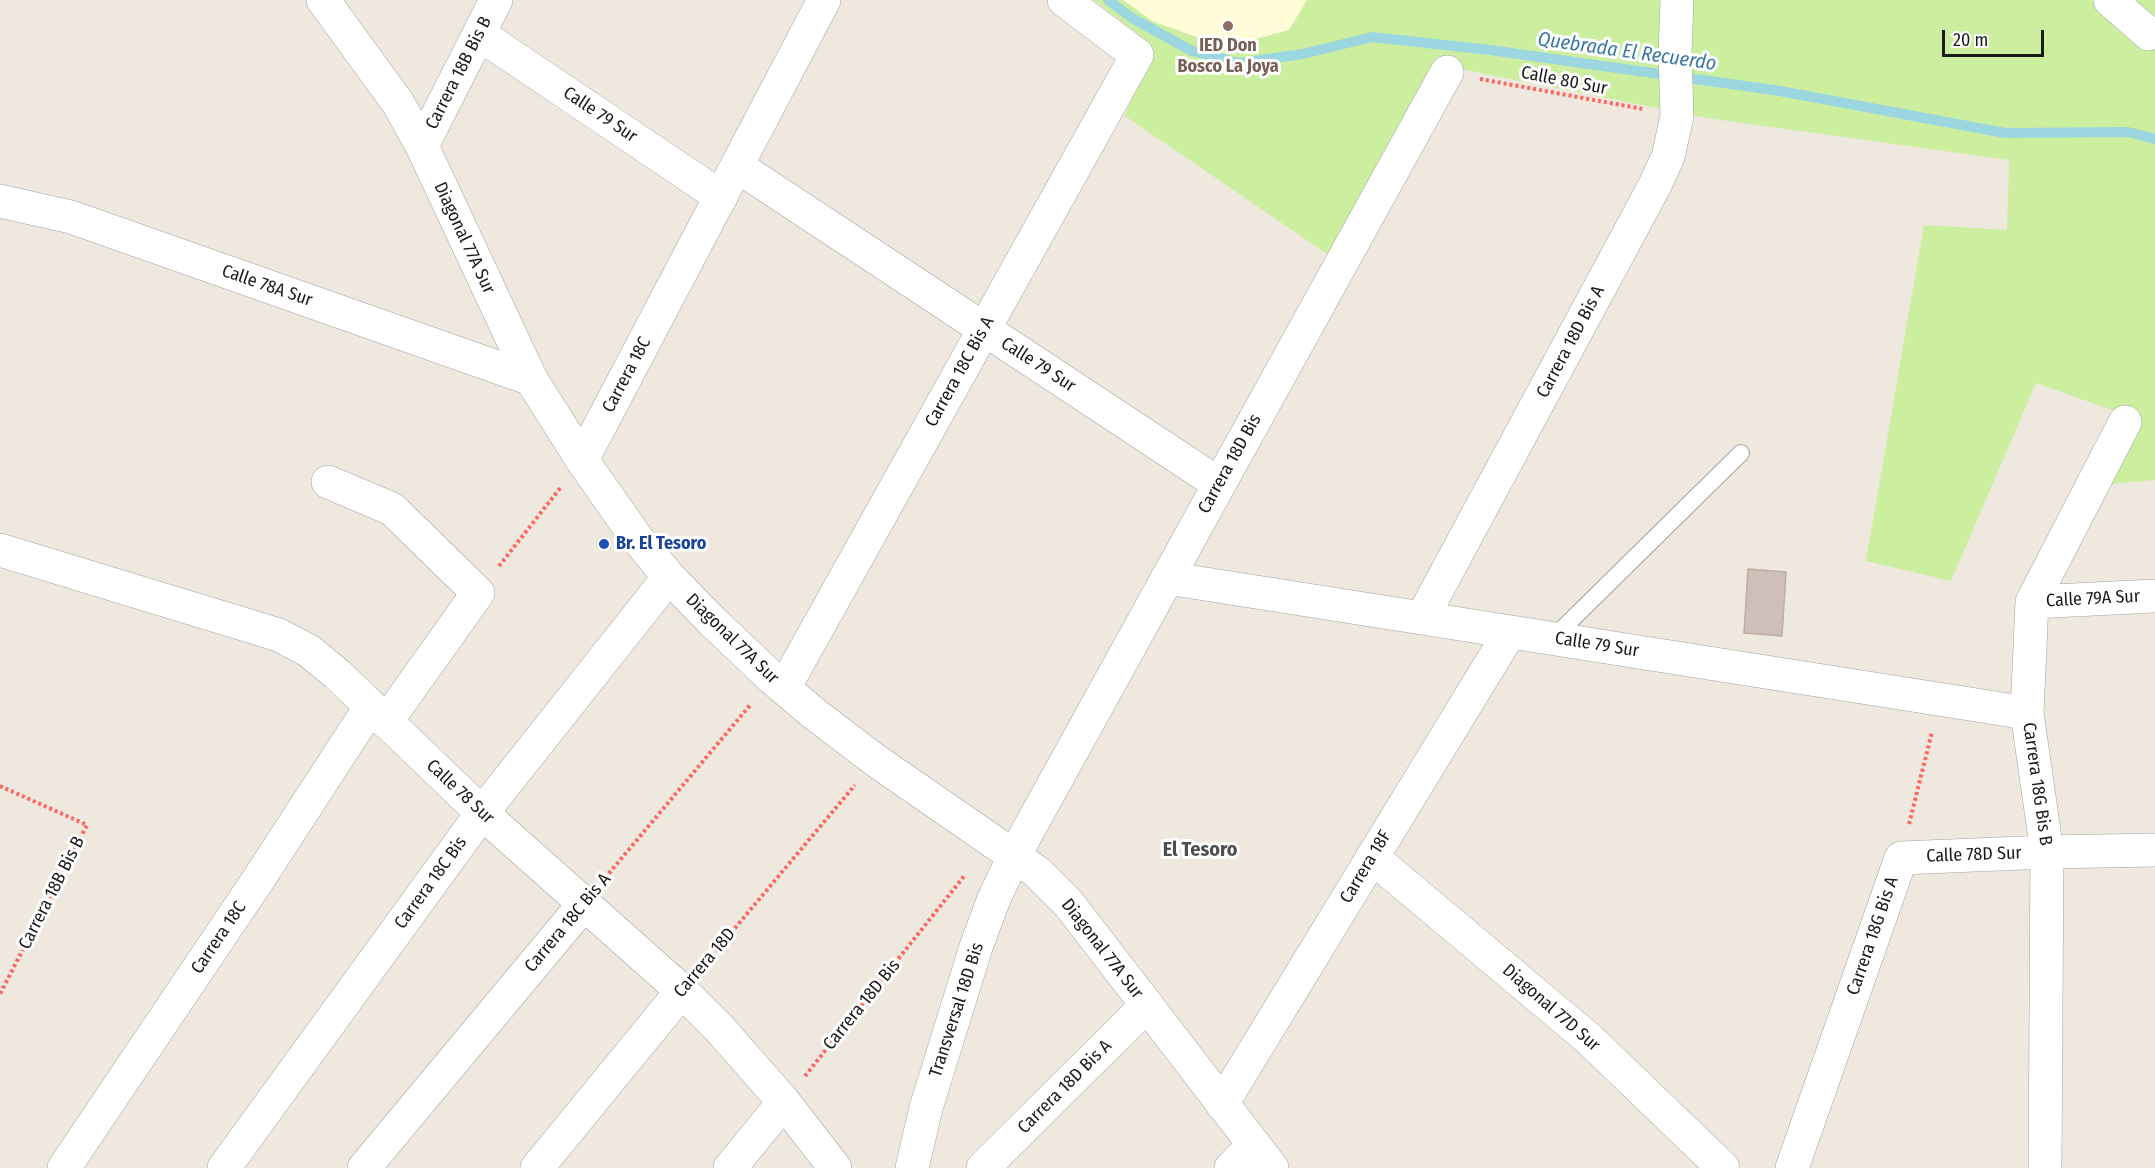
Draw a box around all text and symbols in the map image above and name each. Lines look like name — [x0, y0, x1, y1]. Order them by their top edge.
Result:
street label: Carrera 18B Bis B — [421, 13, 497, 133]
scale bar — [1945, 18, 2047, 56]
marker: IED Don Bosco La Joya — [1221, 19, 1235, 33]
water label: Quebrada El Recuerdo — [1536, 28, 1718, 76]
text: 20 m — [1953, 29, 1988, 51]
place label: IED Don Bosco La Joya — [1177, 35, 1279, 78]
street label: Calle 80 Sur — [1519, 62, 1609, 100]
street label: Calle 79 Sur — [559, 82, 641, 148]
street label: Diagonal 77A Sur — [429, 179, 499, 297]
street label: Calle 78A Sur — [219, 260, 315, 312]
street label: Carrera 18D Bis A — [1532, 282, 1610, 402]
street label: Carrera 18C Bis A — [921, 313, 999, 431]
street label: Carrera 18C — [598, 333, 656, 417]
street label: Calle 79 Sur — [997, 333, 1079, 397]
street label: Carrera 18D Bis — [1194, 411, 1266, 517]
place label: Br. El Tesoro — [616, 533, 706, 555]
marker: Br. El Tesoro — [597, 537, 611, 551]
street label: Calle 79A Sur — [2045, 586, 2141, 612]
street label: Diagonal 77A Sur — [681, 589, 783, 689]
street label: Calle 79 Sur — [1553, 628, 1641, 662]
street label: Carrera 18G Bis B — [2018, 721, 2056, 847]
street label: Calle 78 Sur — [422, 755, 498, 829]
street label: Carrera 18F — [1336, 827, 1396, 907]
street label: Carrera 18B Bis B — [14, 833, 90, 953]
street label: Carrera 18C Bis — [390, 833, 472, 933]
district label: El Tesoro — [1163, 838, 1237, 862]
street label: Calle 78D Sur — [1926, 843, 2022, 867]
street label: Carrera 18C Bis A — [520, 869, 616, 977]
street label: Carrera 18G Bis A — [1843, 874, 1903, 998]
street label: Diagonal 77A Sur — [1056, 895, 1148, 1003]
street label: Carrera 18C — [187, 898, 251, 978]
street label: Carrera 18D — [670, 924, 740, 1002]
street label: Transversal 18D Bis — [925, 940, 989, 1080]
street label: Carrera 18D Bis — [819, 955, 905, 1055]
street label: Diagonal 77D Sur — [1498, 960, 1604, 1056]
street label: Carrera 18D Bis A — [1014, 1036, 1116, 1138]

